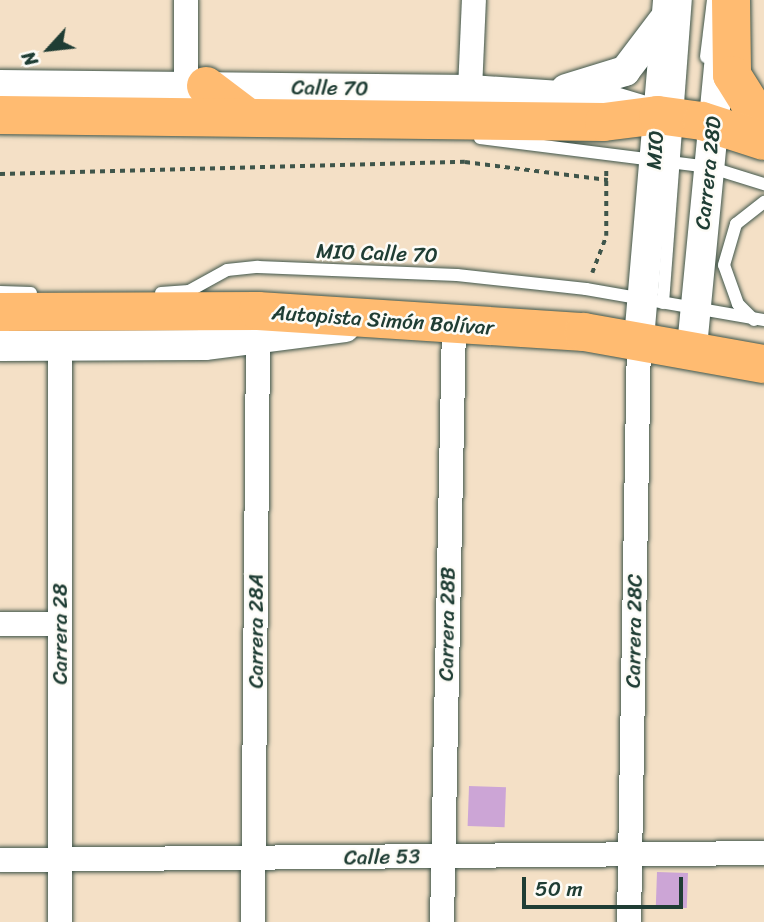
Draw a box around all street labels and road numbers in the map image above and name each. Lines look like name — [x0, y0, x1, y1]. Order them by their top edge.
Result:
street label: Calle 70 — [291, 75, 369, 101]
street label: Carrera 28D — [690, 115, 726, 231]
street label: MIO — [641, 130, 669, 170]
street label: MIO Calle 70 — [316, 238, 438, 268]
street label: Autopista Simón Bolívar — [271, 300, 495, 340]
street label: Carrera 28B — [433, 567, 461, 681]
street label: Carrera 28A — [243, 574, 269, 688]
street label: Carrera 28C — [620, 574, 648, 688]
street label: Carrera 28 — [47, 583, 73, 685]
street label: Calle 53 — [344, 844, 420, 870]

